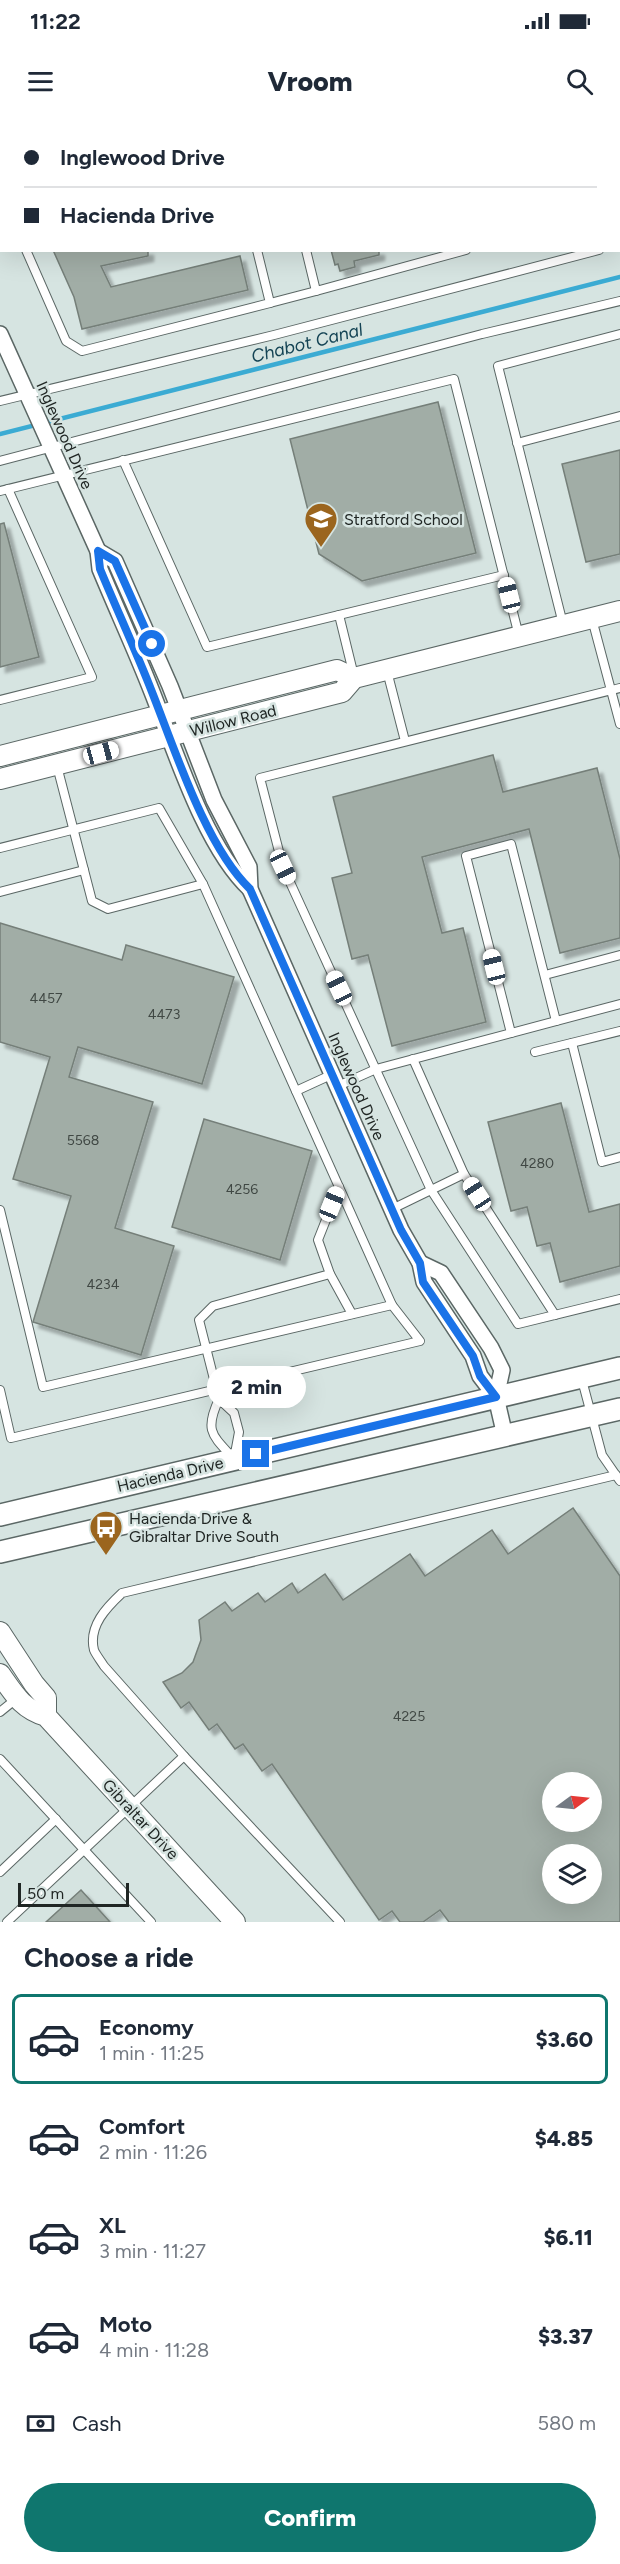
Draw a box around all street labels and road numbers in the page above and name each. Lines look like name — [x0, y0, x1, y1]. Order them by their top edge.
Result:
street label: Inglewood Drive — [32, 378, 97, 492]
street label: Willow Road — [188, 701, 278, 740]
street label: Inglewood Drive — [324, 1029, 389, 1143]
street label: Hacienda Drive — [115, 1453, 225, 1496]
street label: Gibraltar Drive — [99, 1775, 183, 1864]

